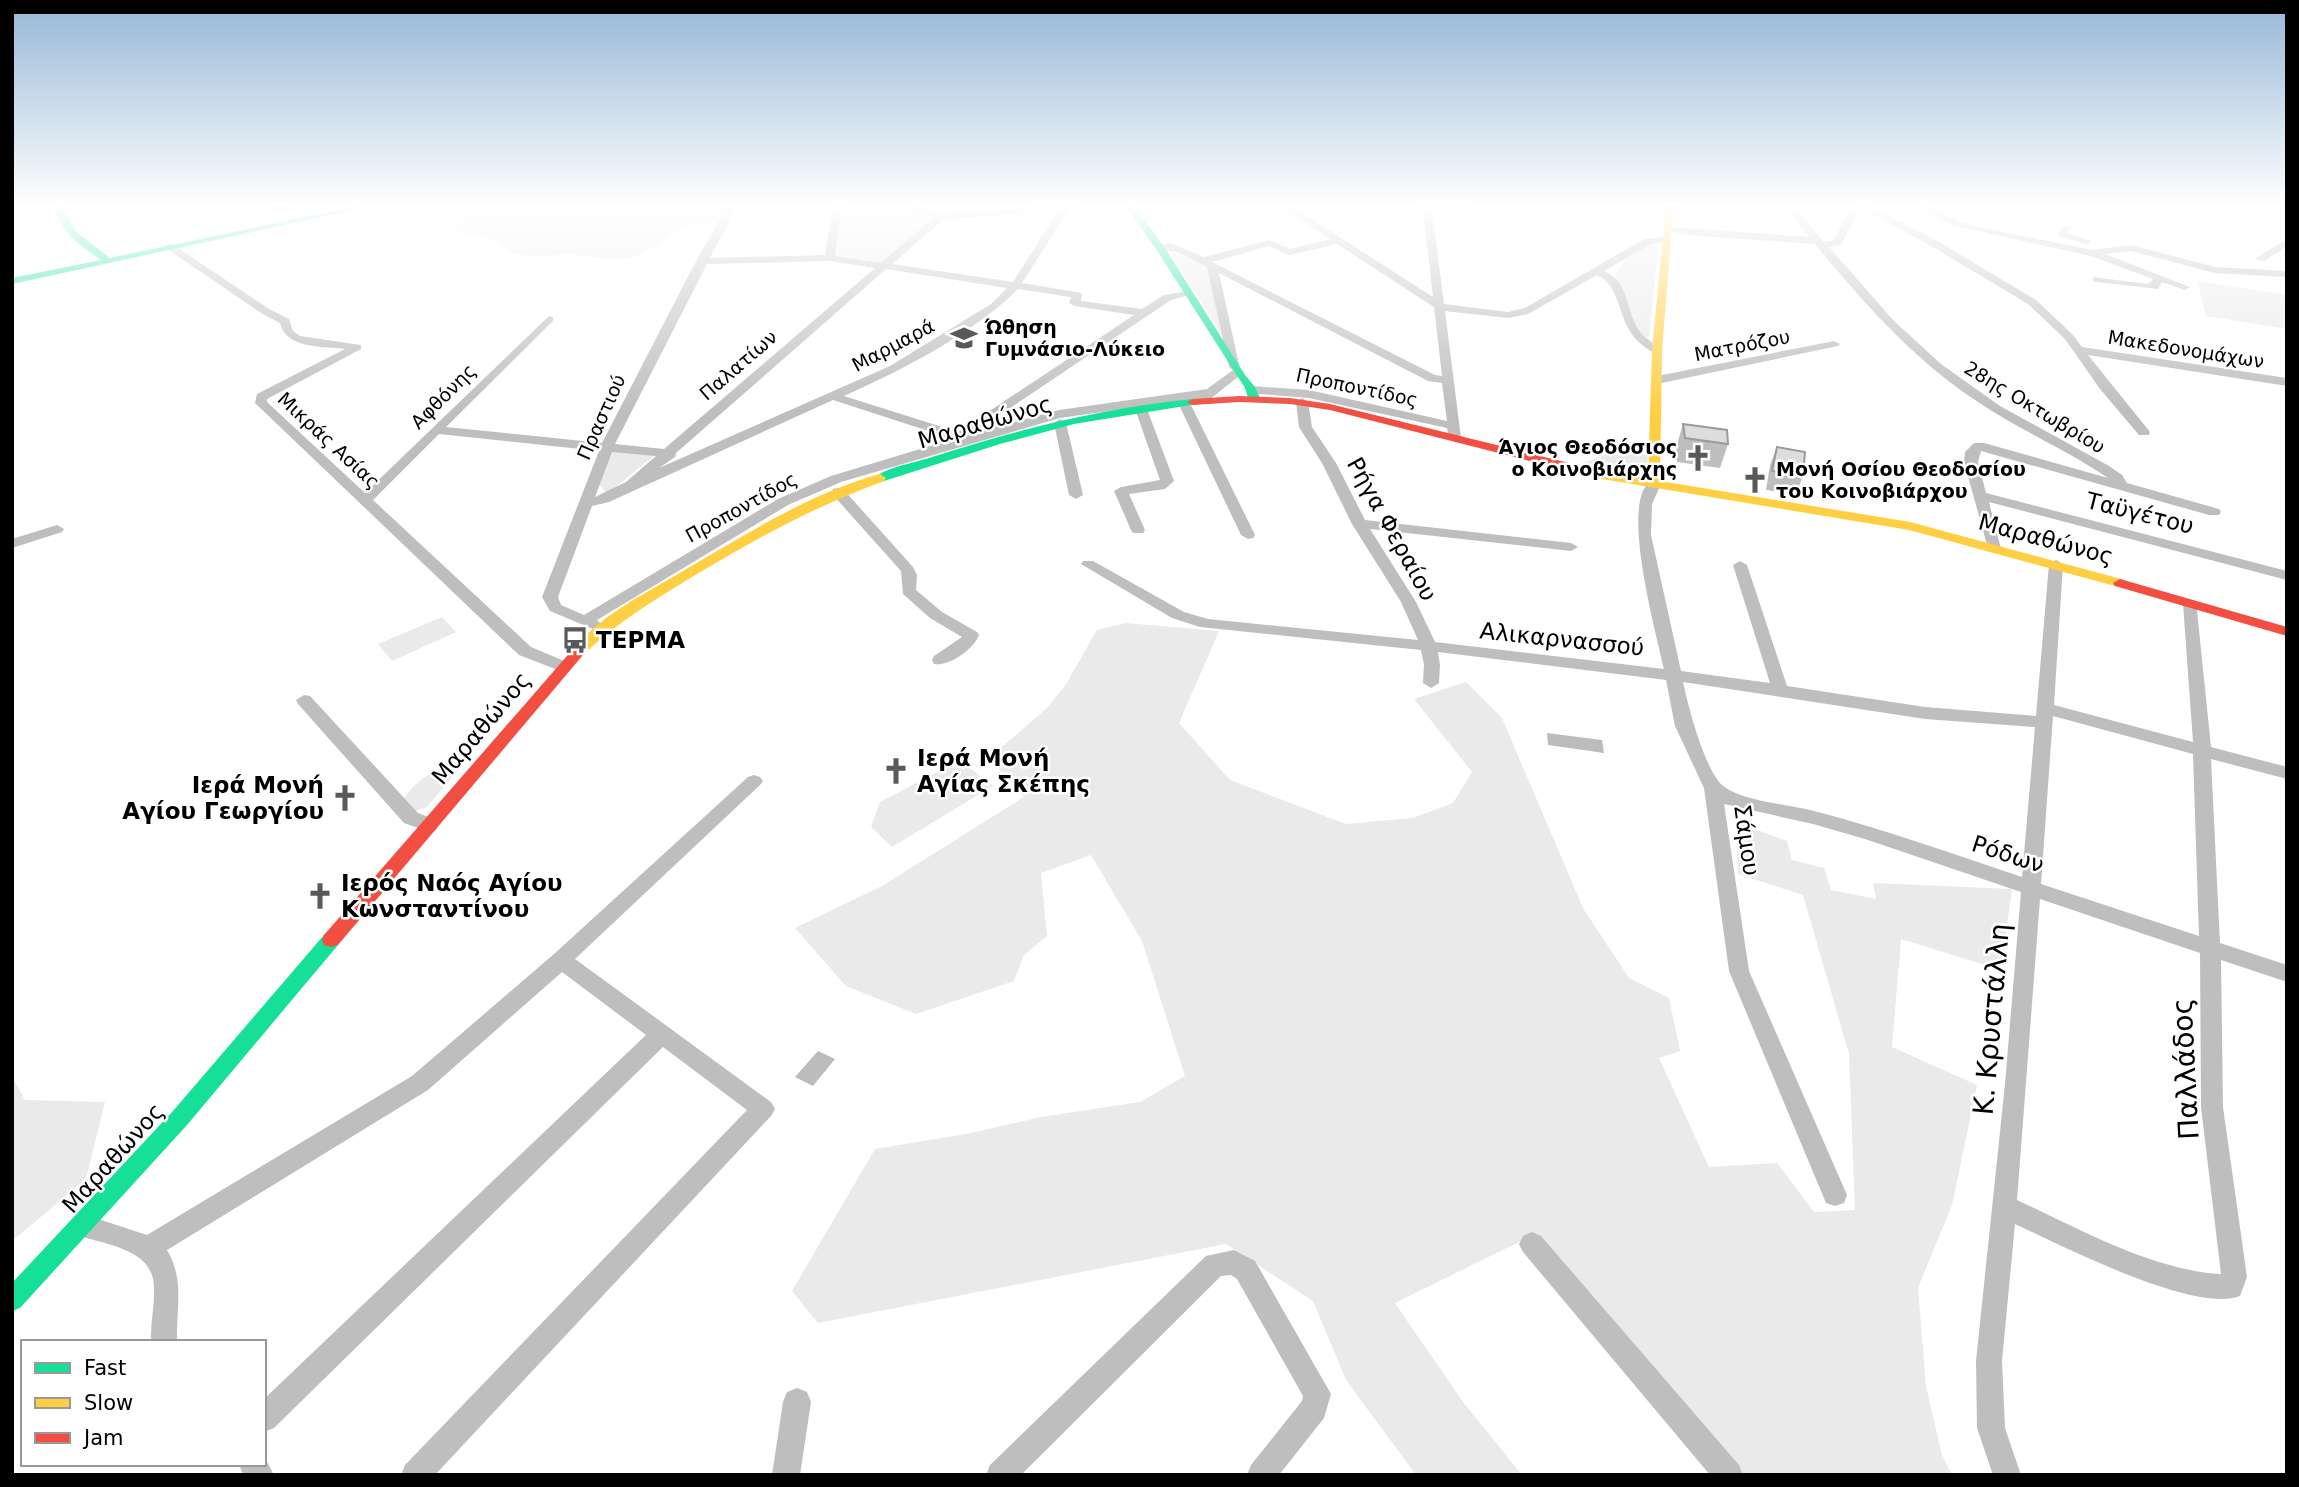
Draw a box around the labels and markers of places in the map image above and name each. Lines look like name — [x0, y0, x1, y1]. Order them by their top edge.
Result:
place label: Ώθηση Γυμνάσιο-Λύκειο — [984, 316, 1165, 360]
school or university icon: Ώθηση Γυμνάσιο-Λύκειο — [949, 323, 979, 353]
place label: Άγιος Θεοδόσιος ο Κοινοβιάρχης — [1498, 436, 1677, 480]
church icon: Άγιος Θεοδόσιος ο Κοινοβιάρχης — [1683, 443, 1713, 473]
place label: Μονή Οσίου Θεοδοσίου του Κοινοβιάρχου — [1776, 458, 2026, 502]
church icon: Μονή Οσίου Θεοδοσίου του Κοινοβιάρχου — [1740, 465, 1770, 495]
bus stop icon: ΤΕΡΜΑ — [560, 625, 590, 655]
place label: ΤΕΡΜΑ — [596, 627, 685, 653]
place label: Ιερά Μονή Αγίας Σκέπης — [917, 745, 1090, 797]
church icon: Ιερά Μονή Αγίας Σκέπης — [881, 756, 911, 786]
place label: Ιερά Μονή Αγίου Γεωργίου — [122, 772, 324, 824]
church icon: Ιερά Μονή Αγίου Γεωργίου — [330, 783, 360, 813]
place label: Ιερός Ναός Αγίου Κωνσταντίνου — [341, 870, 563, 922]
church icon: Ιερός Ναός Αγίου Κωνσταντίνου — [305, 881, 335, 911]

